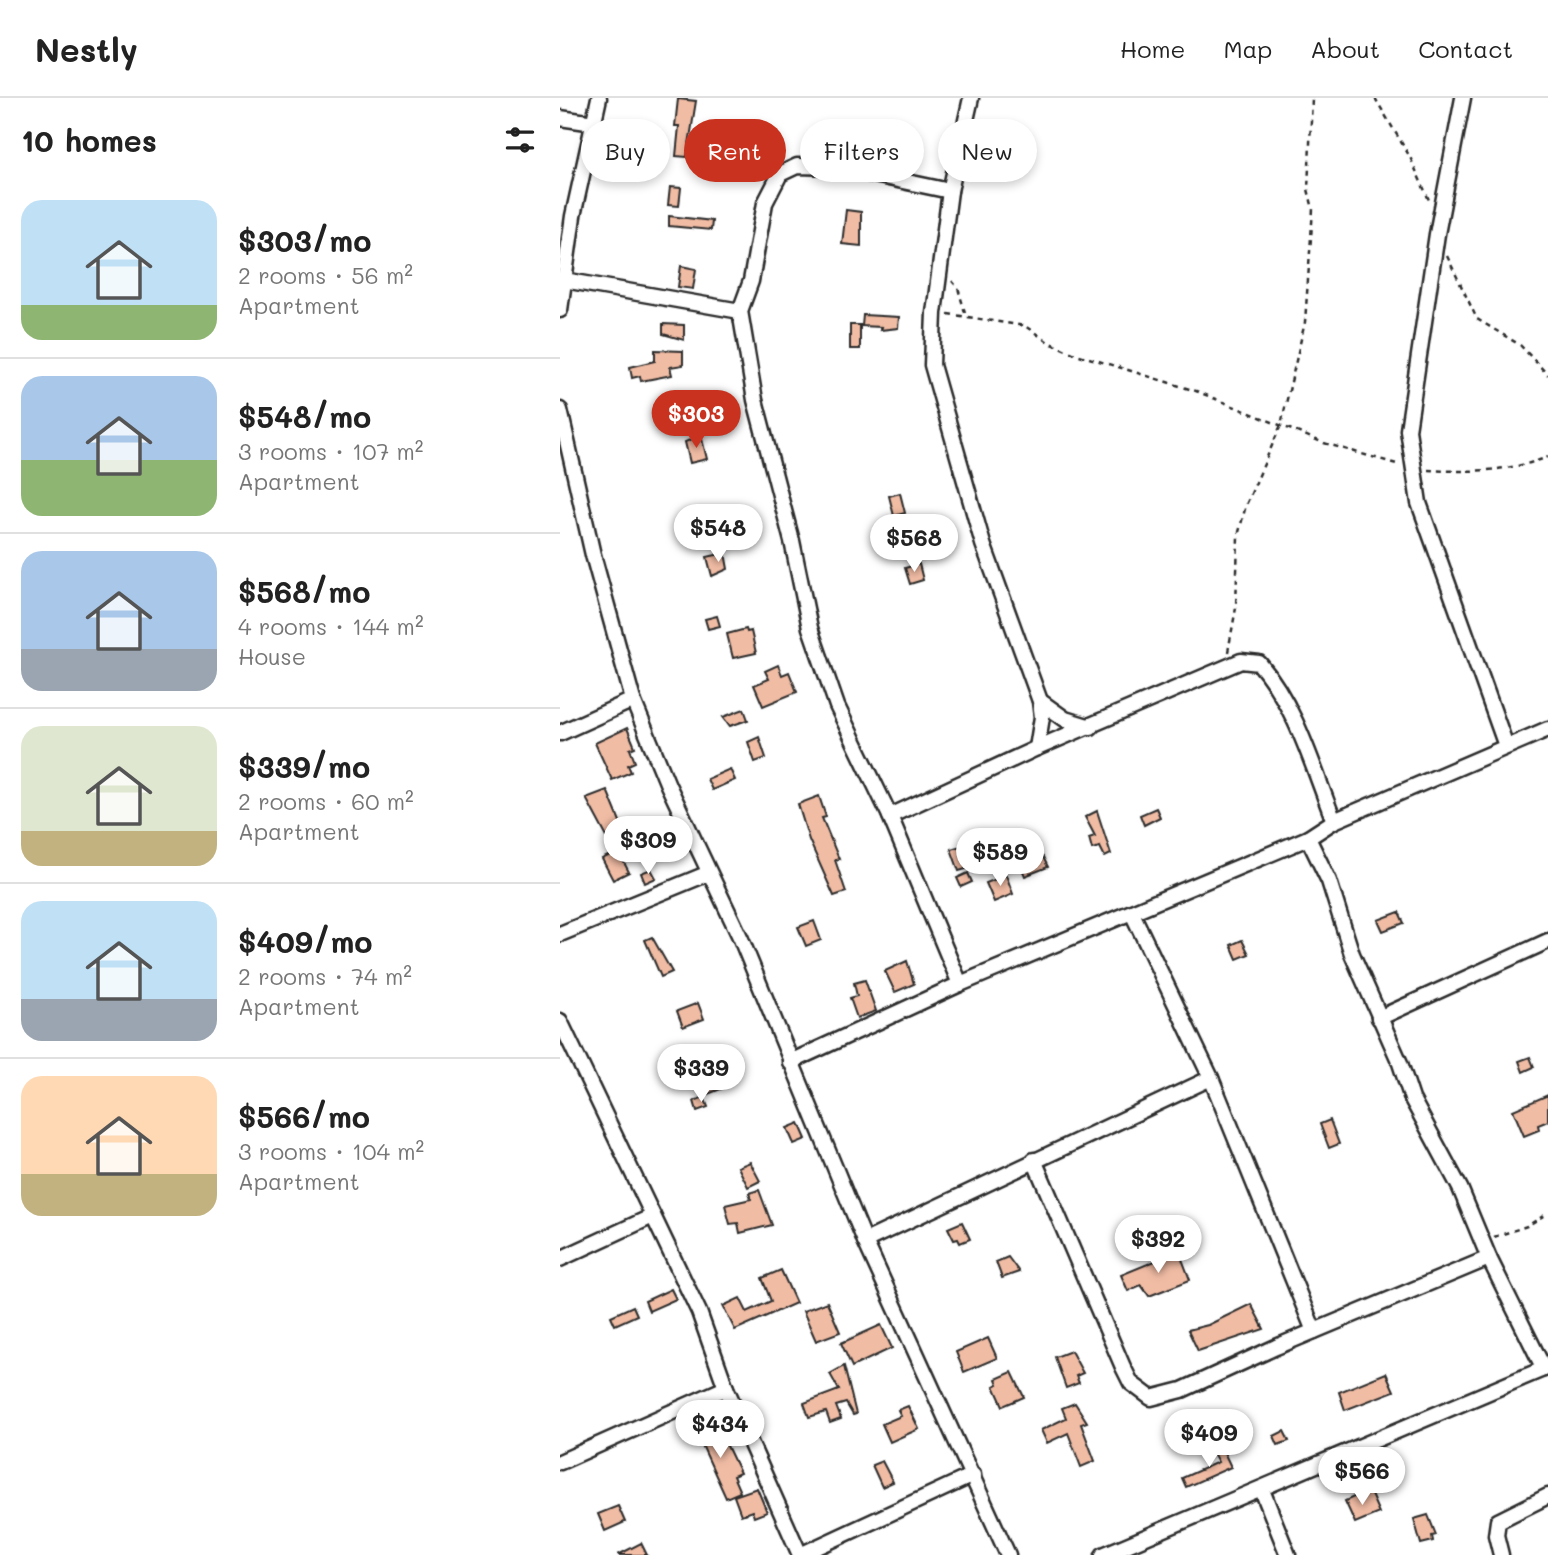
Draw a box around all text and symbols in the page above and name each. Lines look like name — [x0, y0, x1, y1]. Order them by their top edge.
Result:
text: Nestly — [35, 27, 138, 70]
text: Home — [1120, 33, 1185, 64]
text: Map — [1223, 33, 1272, 64]
text: About — [1310, 33, 1380, 64]
text: Contact — [1418, 33, 1513, 64]
chip: Buy — [581, 119, 670, 182]
chip: Rent — [684, 119, 786, 182]
chip: Filters — [800, 119, 924, 182]
chip: New — [938, 119, 1037, 182]
text: 10 homes — [21, 120, 157, 160]
icon: filters — [501, 121, 539, 159]
text: $303/mo — [238, 220, 371, 260]
icon: home — [77, 228, 161, 312]
text: 2 rooms · 56 m² — [238, 260, 413, 290]
text: Apartment — [238, 290, 360, 320]
pin: $303 — [655, 390, 737, 450]
text: $548/mo — [238, 396, 371, 436]
text: $303 — [668, 398, 724, 428]
icon: home — [77, 404, 161, 488]
text: 3 rooms · 107 m² — [238, 436, 424, 466]
text: Apartment — [238, 466, 360, 496]
pin: $548 — [677, 504, 759, 564]
text: $548 — [690, 512, 746, 542]
pin: $568 — [873, 514, 955, 574]
text: $568 — [886, 522, 942, 552]
text: $568/mo — [238, 571, 370, 611]
icon: home — [77, 579, 161, 663]
text: 4 rooms · 144 m² — [238, 611, 424, 641]
text: House — [238, 641, 306, 671]
text: $339/mo — [238, 746, 370, 786]
icon: home — [77, 754, 161, 838]
text: 2 rooms · 60 m² — [238, 786, 414, 816]
text: Apartment — [238, 816, 360, 846]
pin: $309 — [607, 816, 689, 876]
text: $309 — [620, 824, 676, 854]
pin: $589 — [959, 828, 1041, 888]
text: $589 — [972, 836, 1028, 866]
text: $409/mo — [238, 921, 372, 961]
icon: home — [77, 929, 161, 1013]
text: 2 rooms · 74 m² — [238, 961, 412, 991]
text: Apartment — [238, 991, 360, 1021]
pin: $339 — [660, 1044, 742, 1104]
text: $339 — [673, 1052, 729, 1082]
text: $566/mo — [238, 1096, 370, 1136]
icon: home — [77, 1104, 161, 1188]
text: 3 rooms · 104 m² — [238, 1136, 424, 1166]
text: Apartment — [238, 1166, 360, 1196]
pin: $392 — [1117, 1216, 1199, 1275]
text: $392 — [1131, 1223, 1185, 1253]
pin: $434 — [679, 1400, 761, 1460]
text: $434 — [691, 1408, 749, 1438]
pin: $409 — [1168, 1410, 1250, 1469]
text: $409 — [1180, 1417, 1238, 1447]
pin: $566 — [1321, 1448, 1403, 1507]
text: $566 — [1334, 1455, 1390, 1485]

